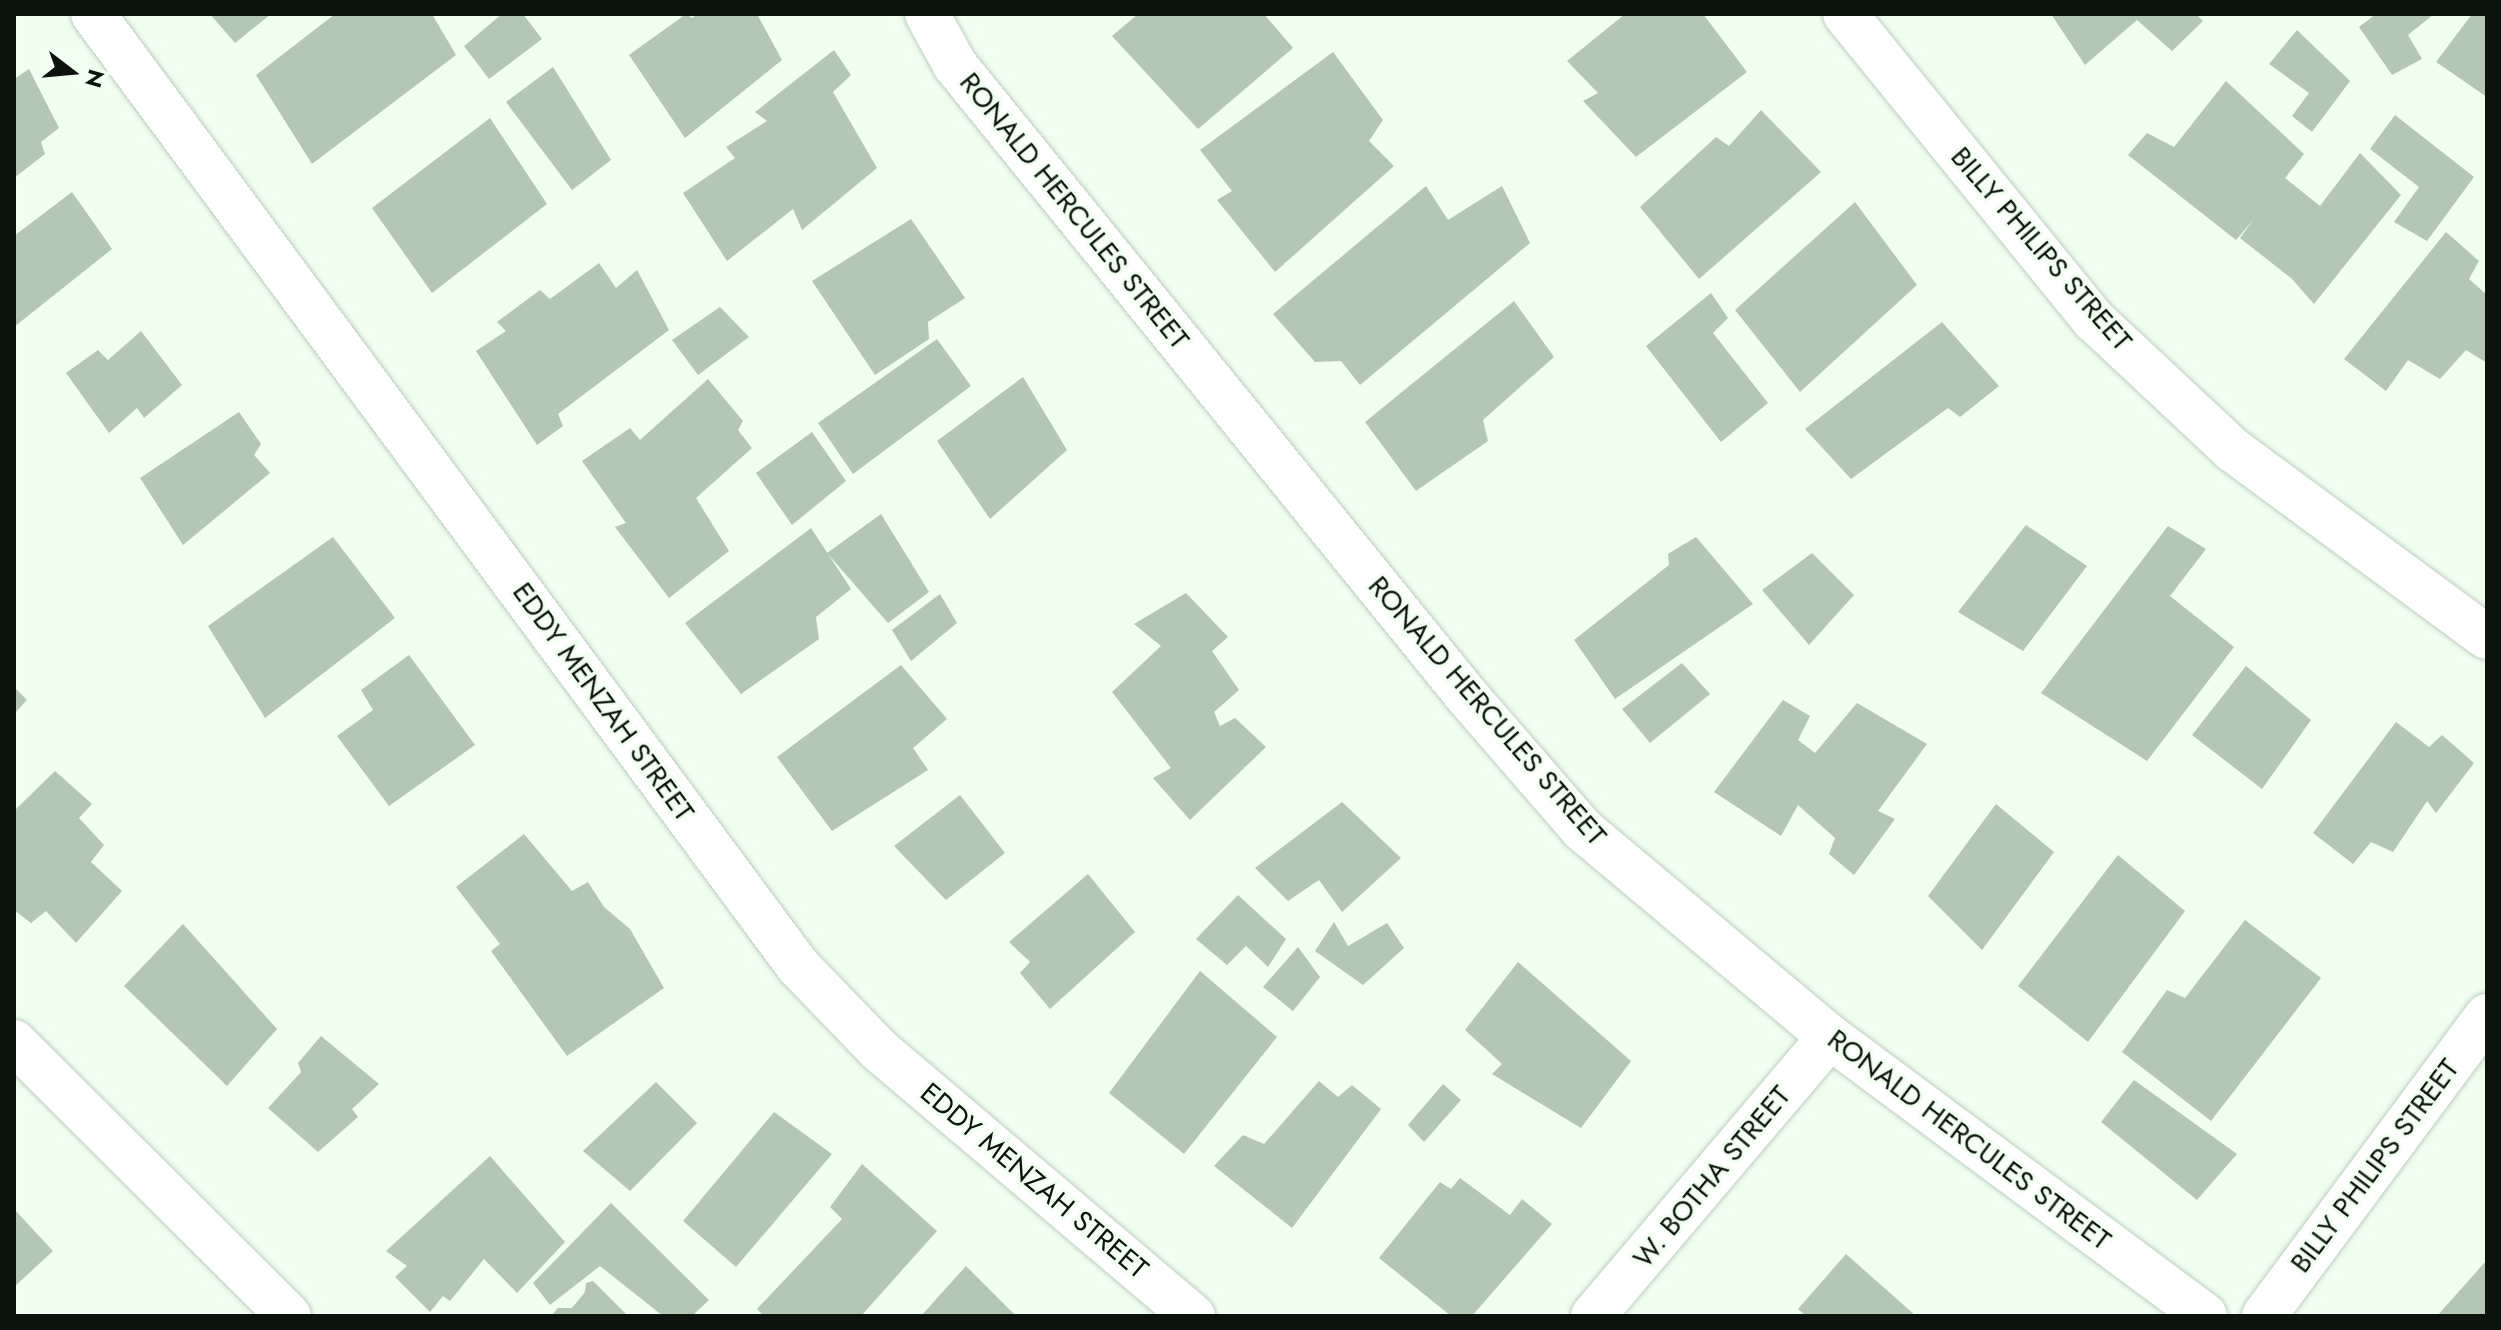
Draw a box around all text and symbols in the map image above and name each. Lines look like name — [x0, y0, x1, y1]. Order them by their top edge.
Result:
north arrow — [32, 32, 112, 112]
text: N — [77, 66, 113, 91]
street label: RONALD HERCULES STREET — [952, 66, 1196, 356]
street label: BILLY PHILIPS STREET — [1944, 140, 2138, 358]
street label: RONALD HERCULES STREET — [1361, 570, 1613, 852]
street label: EDDY MENZAH STREET — [505, 576, 701, 828]
street label: RONALD HERCULES STREET — [1821, 1023, 2117, 1257]
street label: BILLY PHILIPS STREET — [2284, 1053, 2466, 1279]
street label: EDDY MENZAH STREET — [913, 1076, 1155, 1286]
street label: W. BOTHA STREET — [1626, 1079, 1798, 1275]

